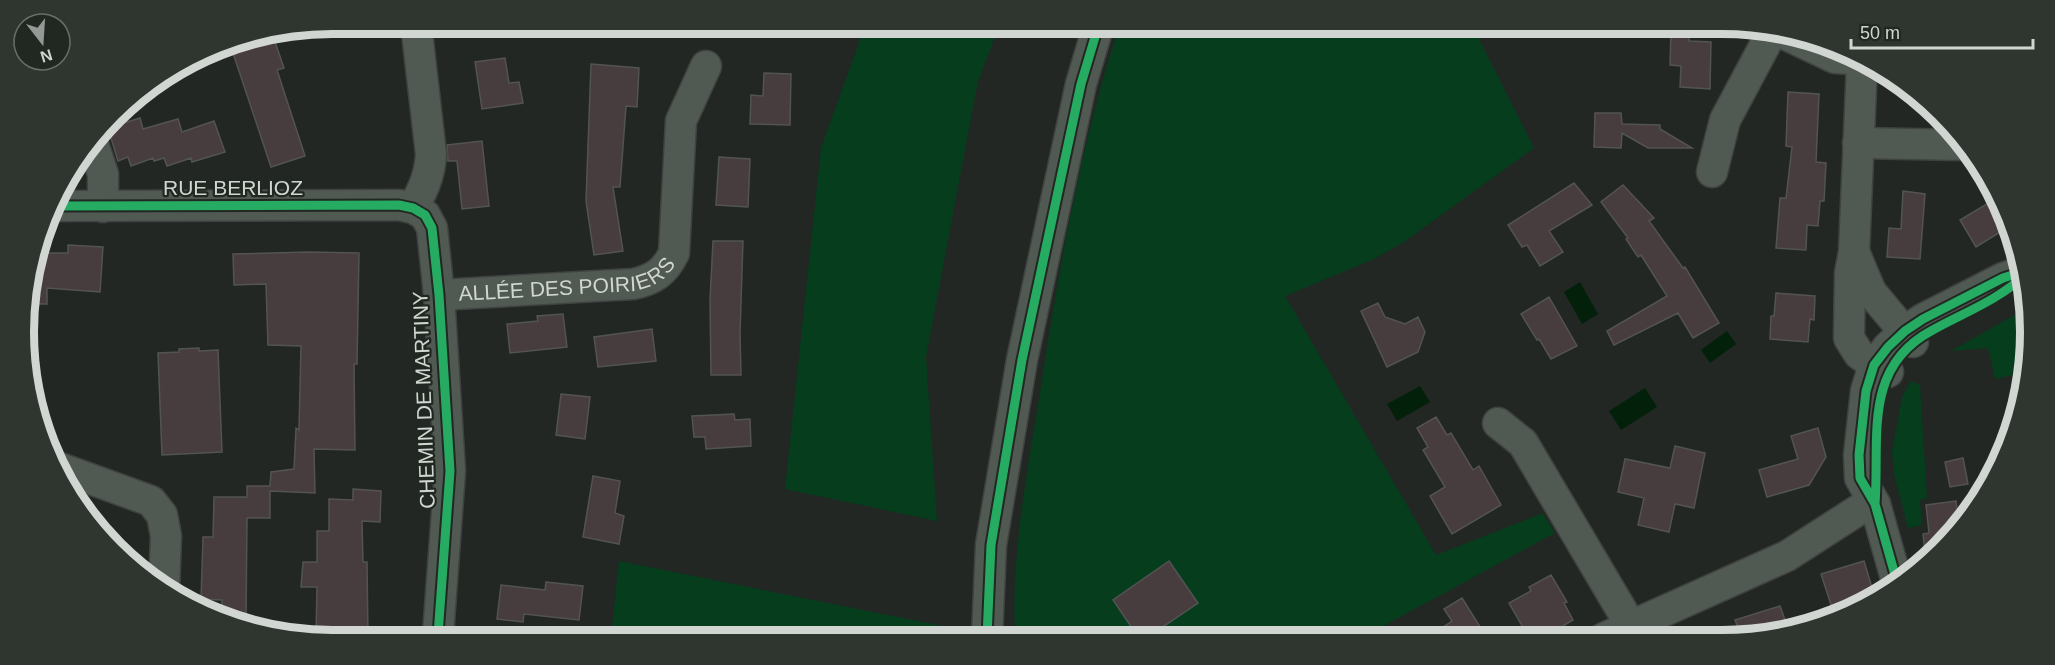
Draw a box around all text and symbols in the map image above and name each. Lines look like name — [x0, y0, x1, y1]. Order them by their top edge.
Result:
north arrow — [12, 12, 72, 72]
scale bar — [1851, 12, 2032, 50]
text: 50 m — [1860, 23, 1900, 43]
text: N — [38, 46, 54, 66]
street label: RUE BERLIOZ — [163, 176, 303, 199]
street label: ALLÉE DES POIRIERS — [458, 253, 679, 305]
street label: CHEMIN DE MARTINY — [408, 291, 439, 509]

